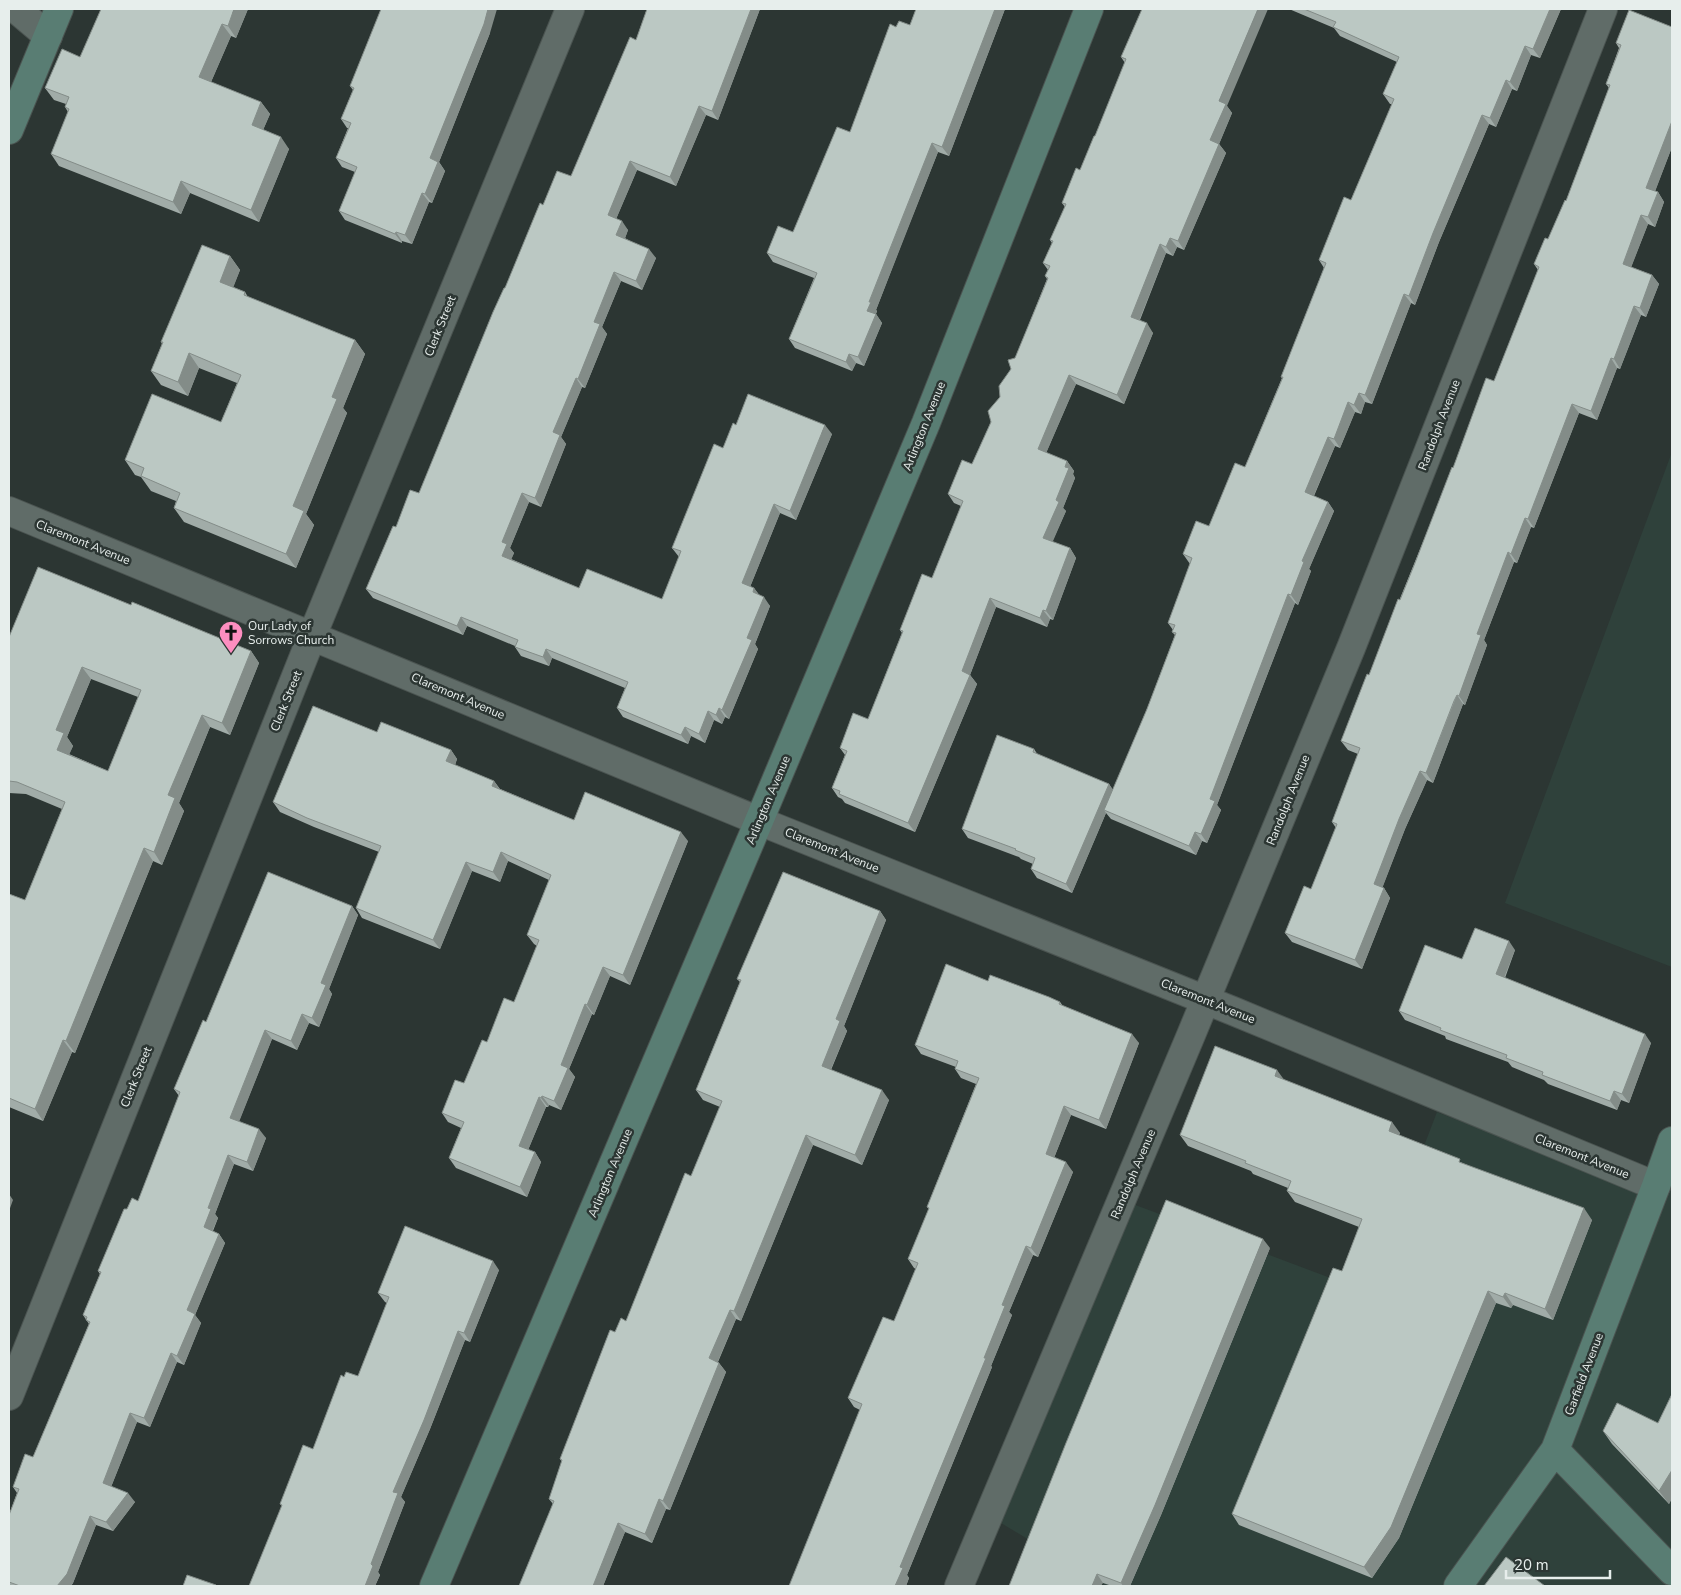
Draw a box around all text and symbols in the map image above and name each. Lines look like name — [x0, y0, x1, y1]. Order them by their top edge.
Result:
street label: Clerk Street — [421, 293, 460, 359]
street label: Randolph Avenue — [1414, 377, 1464, 473]
street label: Arlington Avenue — [899, 379, 949, 473]
street label: Claremont Avenue — [33, 516, 133, 568]
place label: Our Lady of Sorrows Church — [248, 618, 334, 648]
church icon: Our Lady of Sorrows Church — [218, 620, 244, 654]
street label: Clerk Street — [267, 668, 306, 734]
street label: Claremont Avenue — [409, 669, 507, 723]
street label: Randolph Avenue — [1263, 752, 1313, 848]
street label: Arlington Avenue — [742, 753, 794, 847]
street label: Claremont Avenue — [782, 824, 882, 876]
street label: Claremont Avenue — [1158, 975, 1258, 1027]
street label: Clerk Street — [117, 1044, 156, 1110]
street label: Arlington Avenue — [584, 1126, 636, 1220]
street label: Randolph Avenue — [1107, 1127, 1159, 1221]
street label: Claremont Avenue — [1532, 1130, 1632, 1182]
street label: Garfield Avenue — [1561, 1330, 1607, 1418]
scale bar — [1506, 1548, 1610, 1580]
text: 20 m — [1514, 1555, 1549, 1575]

